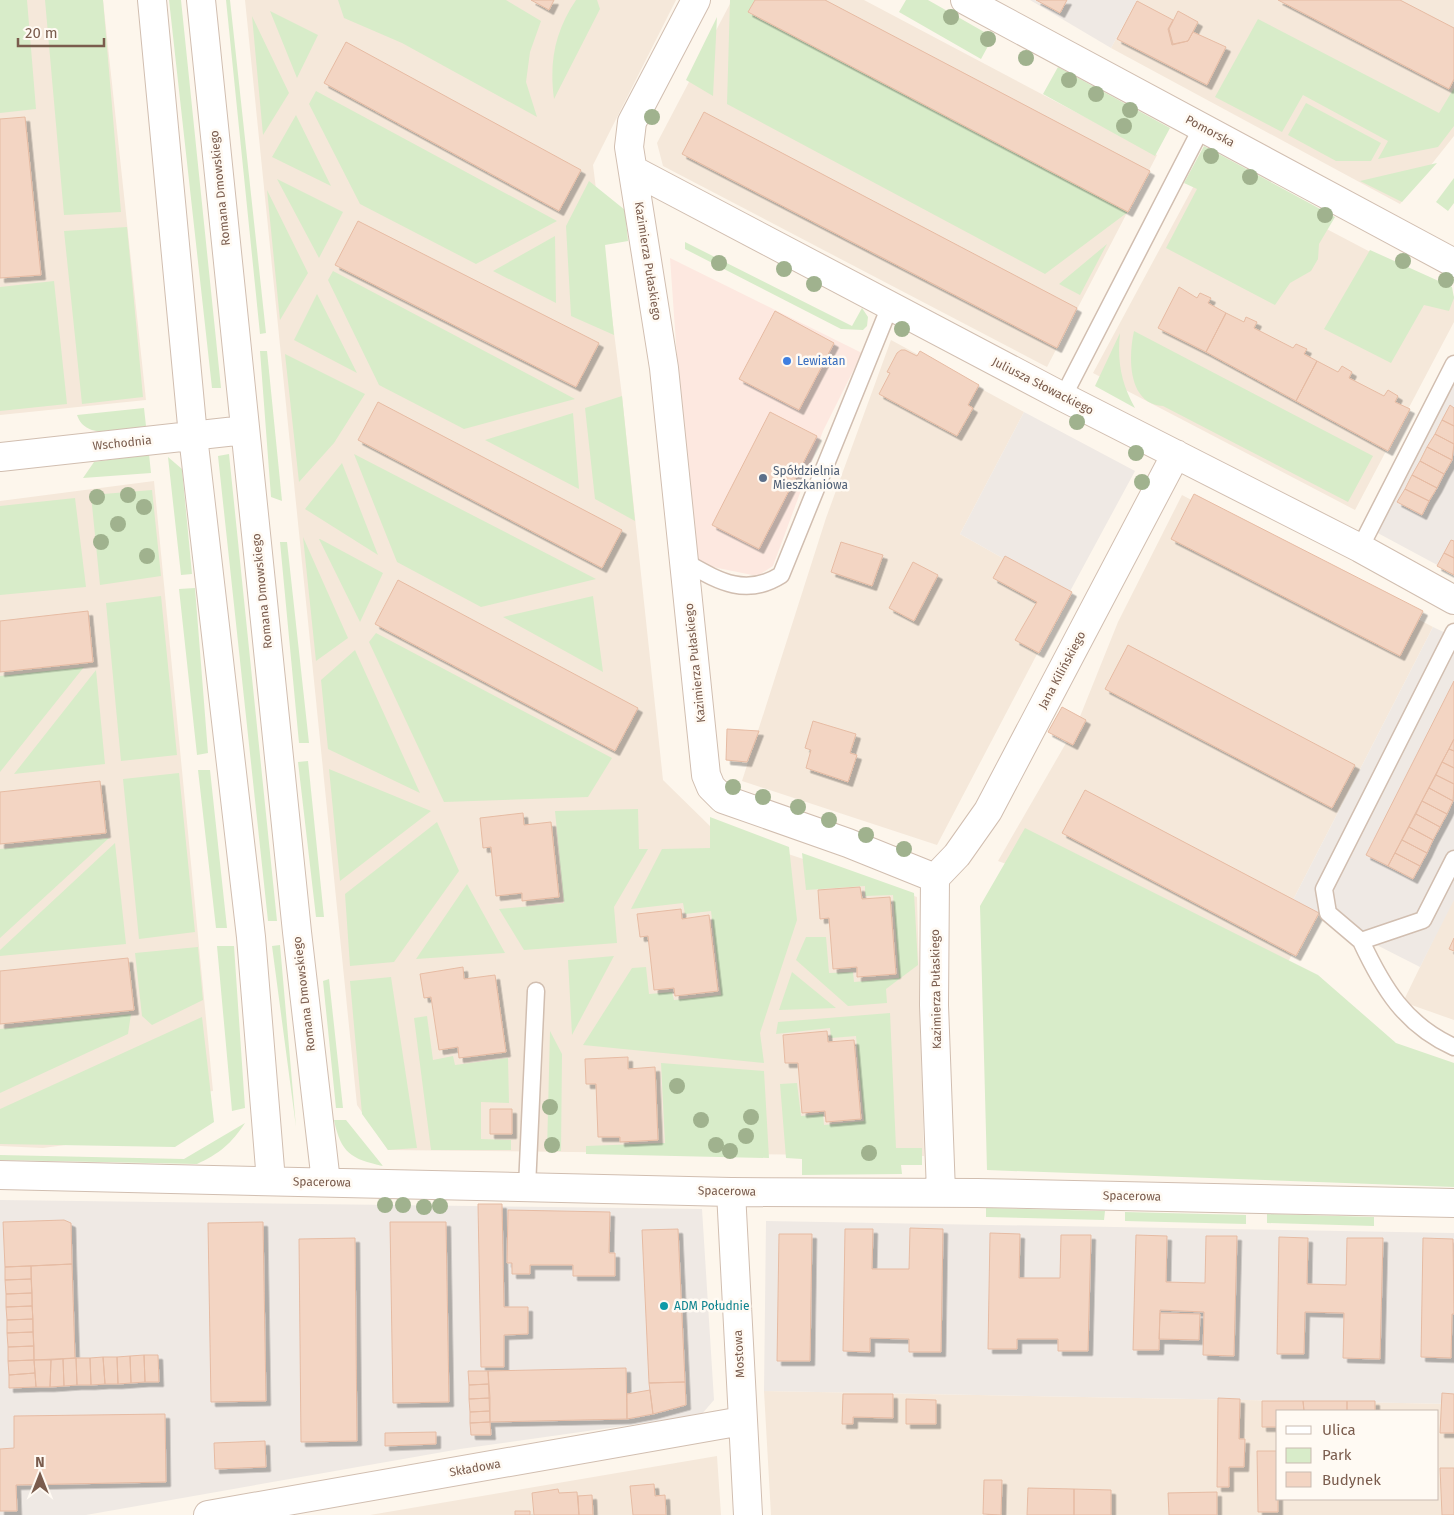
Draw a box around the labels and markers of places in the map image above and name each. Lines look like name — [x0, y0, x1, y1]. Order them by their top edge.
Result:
place label: Lewiatan — [797, 354, 846, 368]
marker: Lewiatan — [781, 355, 793, 367]
place label: Spółdzielnia Mieszkaniowa — [773, 464, 848, 492]
marker: Spółdzielnia Mieszkaniowa — [757, 472, 769, 484]
place label: ADM Południe — [674, 1299, 750, 1313]
marker: ADM Południe — [658, 1300, 670, 1312]

